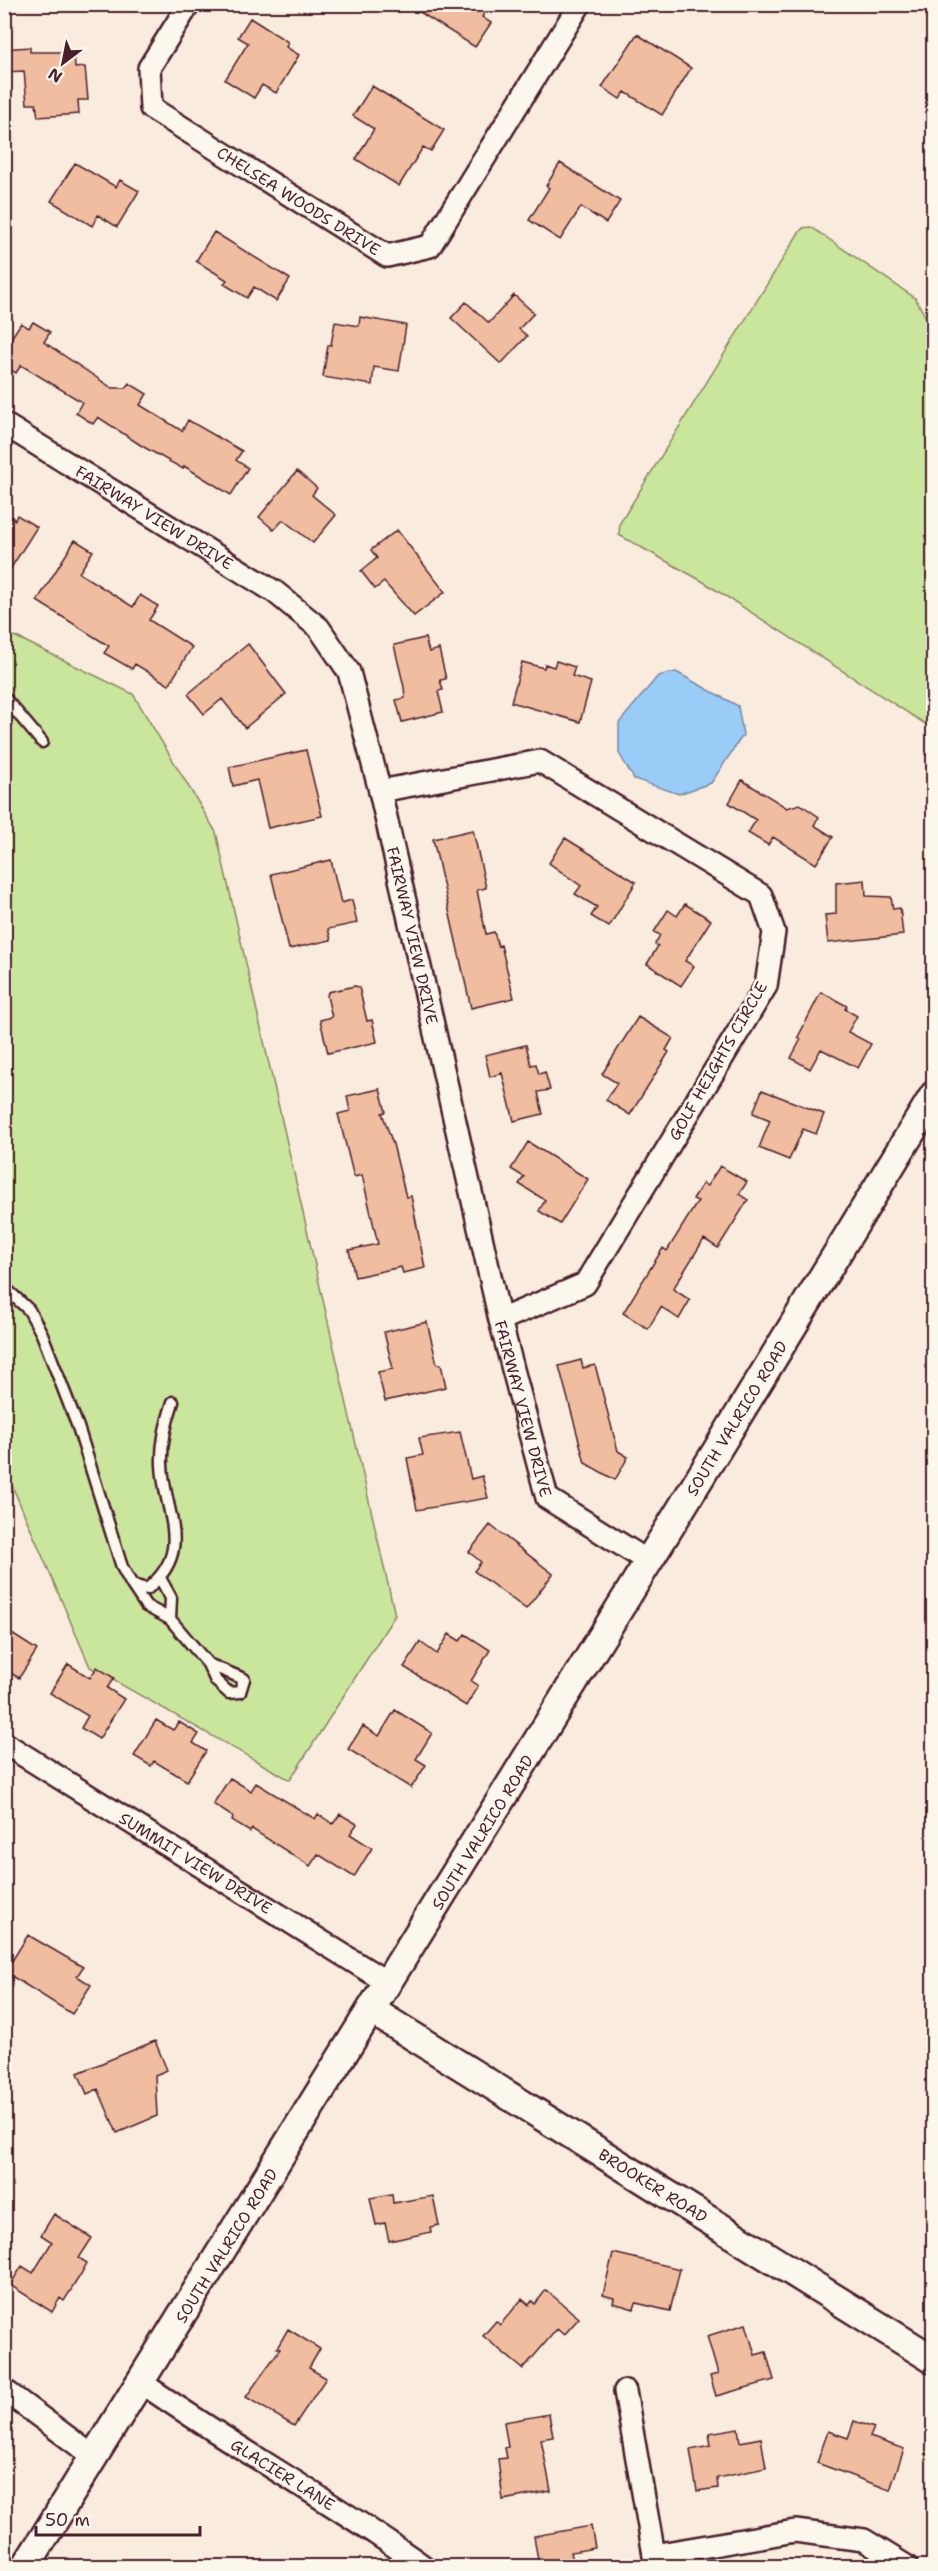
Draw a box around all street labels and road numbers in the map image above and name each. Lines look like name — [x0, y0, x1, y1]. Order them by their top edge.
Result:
street label: CHELSEA WOODS DRIVE — [213, 142, 385, 260]
street label: FAIRWAY VIEW DRIVE — [72, 460, 237, 574]
street label: FAIRWAY VIEW DRIVE — [382, 844, 443, 1026]
street label: GOLF HEIGHTS CIRCLE — [664, 978, 772, 1144]
street label: FAIRWAY VIEW DRIVE — [490, 1318, 557, 1499]
street label: SOUTH VALRICO ROAD — [681, 1337, 792, 1500]
street label: SOUTH VALRICO ROAD — [426, 1751, 538, 1913]
street label: SUMMIT VIEW DRIVE — [115, 1807, 276, 1918]
street label: BROOKER ROAD — [595, 2144, 711, 2227]
street label: SOUTH VALRICO ROAD — [170, 2164, 282, 2327]
street label: GLACIER LANE — [227, 2434, 339, 2515]

